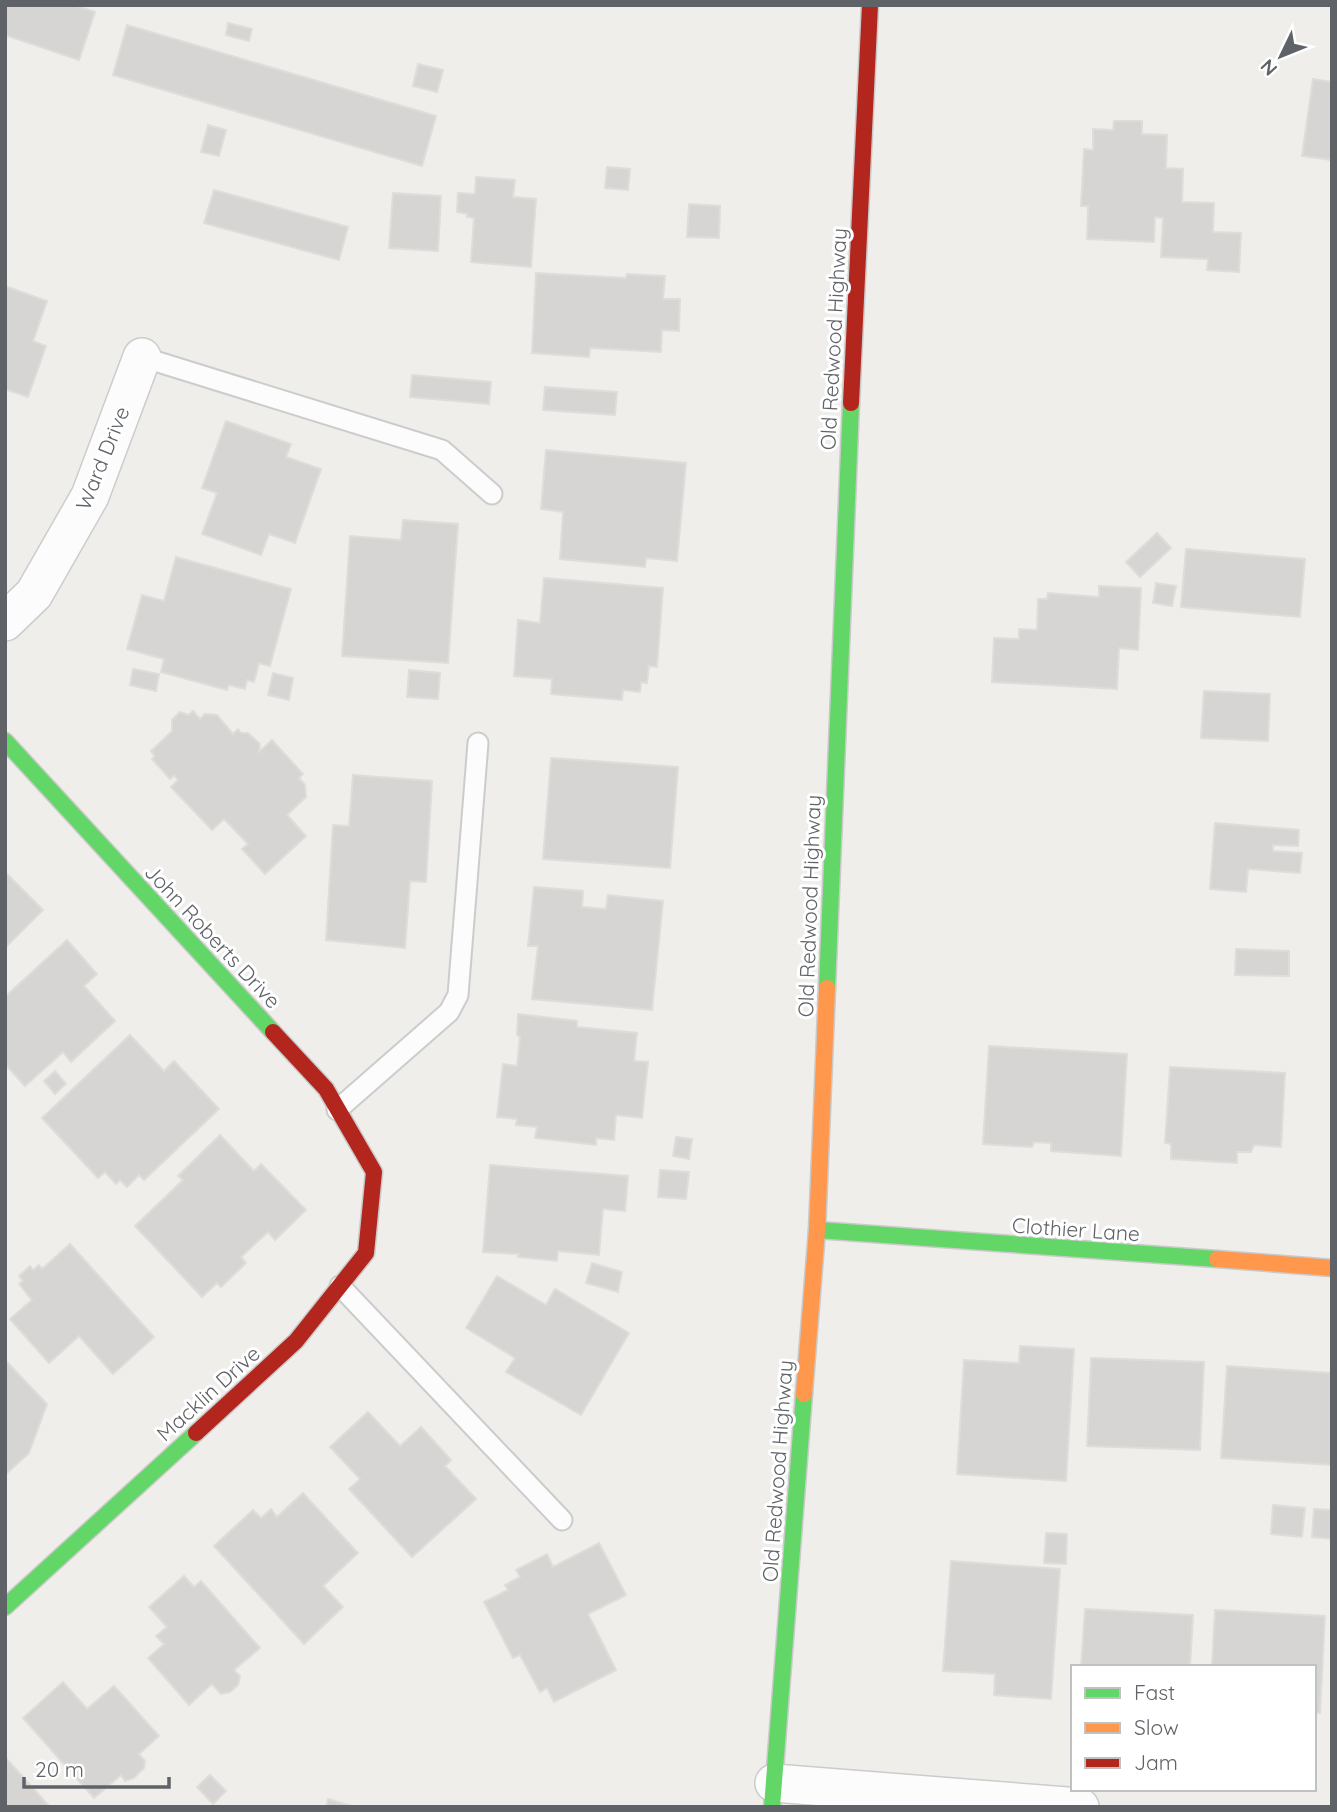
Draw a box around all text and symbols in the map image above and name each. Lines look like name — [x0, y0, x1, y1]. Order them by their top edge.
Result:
north arrow — [1246, 21, 1316, 91]
text: N — [1255, 54, 1282, 81]
street label: Old Redwood Highway — [814, 227, 852, 451]
street label: Ward Drive — [69, 402, 135, 514]
street label: Old Redwood Highway — [792, 794, 826, 1018]
street label: John Roberts Drive — [140, 859, 286, 1013]
street label: Clothier Lane — [1011, 1212, 1141, 1246]
street label: Macklin Drive — [151, 1340, 265, 1446]
street label: Old Redwood Highway — [756, 1359, 798, 1583]
legend — [1071, 1665, 1316, 1791]
text: Fast — [1134, 1679, 1175, 1705]
text: Slow — [1134, 1714, 1179, 1740]
scale bar — [24, 1745, 170, 1789]
text: Jam — [1134, 1749, 1178, 1775]
text: 20 m — [35, 1756, 84, 1782]

